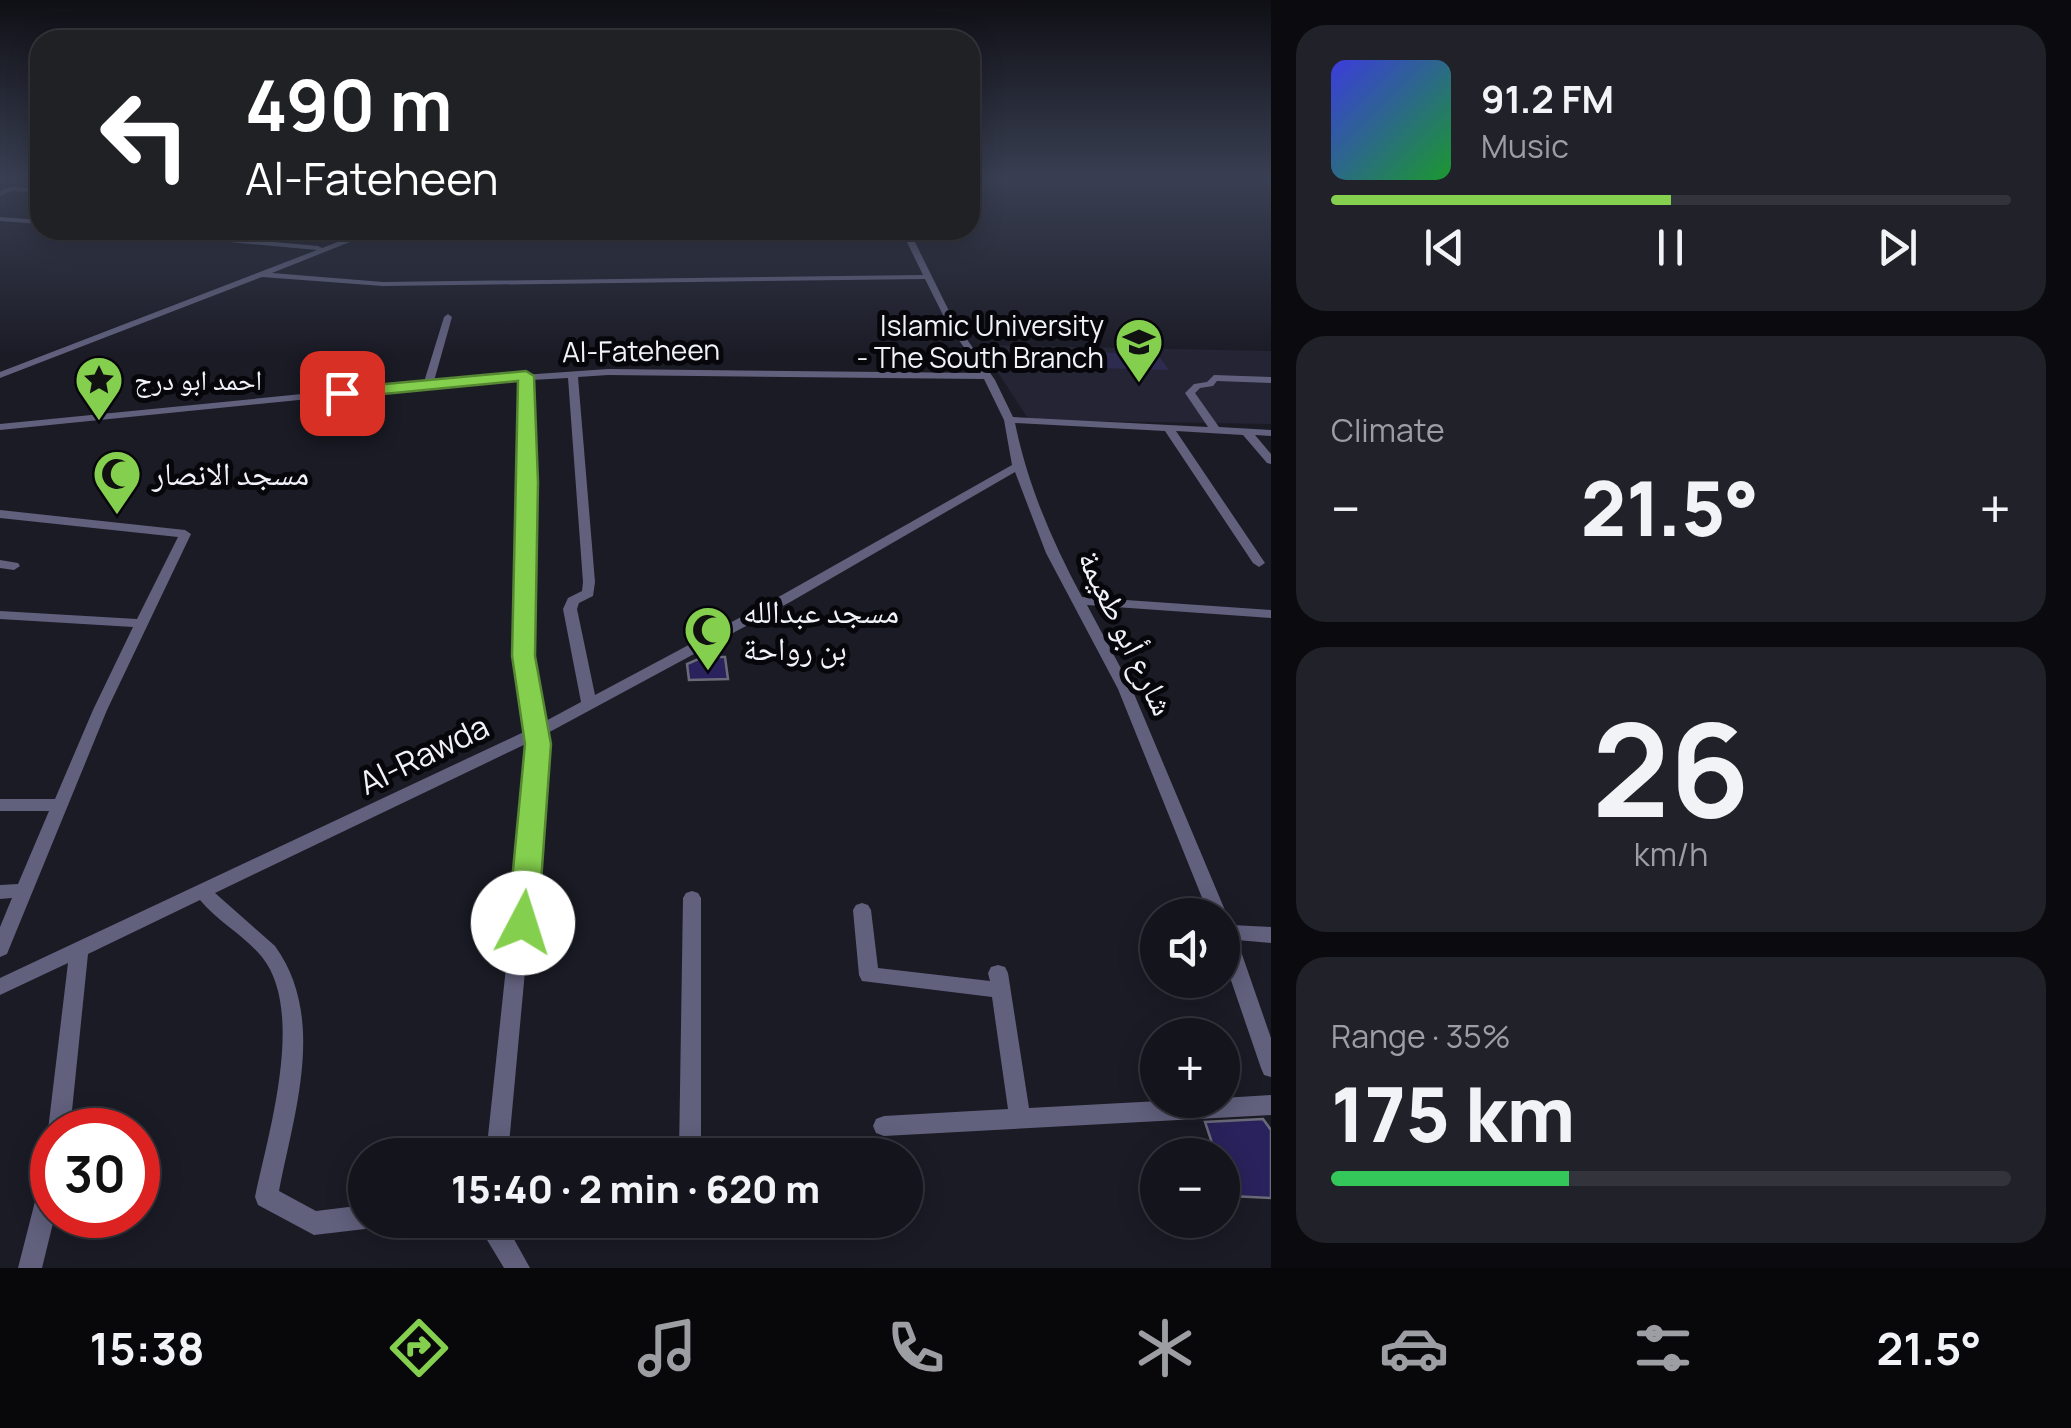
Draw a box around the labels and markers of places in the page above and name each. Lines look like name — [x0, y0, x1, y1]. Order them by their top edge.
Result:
place label: Islamic University - The South Branch — [857, 306, 1104, 376]
school or university icon: Islamic University - The South Branch — [1113, 316, 1165, 384]
pin — [300, 351, 385, 436]
place icon: احمد ابو درج — [73, 354, 125, 422]
place label: احمد ابو درج — [134, 360, 262, 398]
mosque icon: مسجد الانصار — [91, 448, 143, 516]
place label: مسجد الانصار — [151, 451, 309, 495]
place label: مسجد عبدالله بن رواحة — [743, 589, 899, 670]
mosque icon: مسجد عبدالله بن رواحة — [682, 604, 734, 672]

